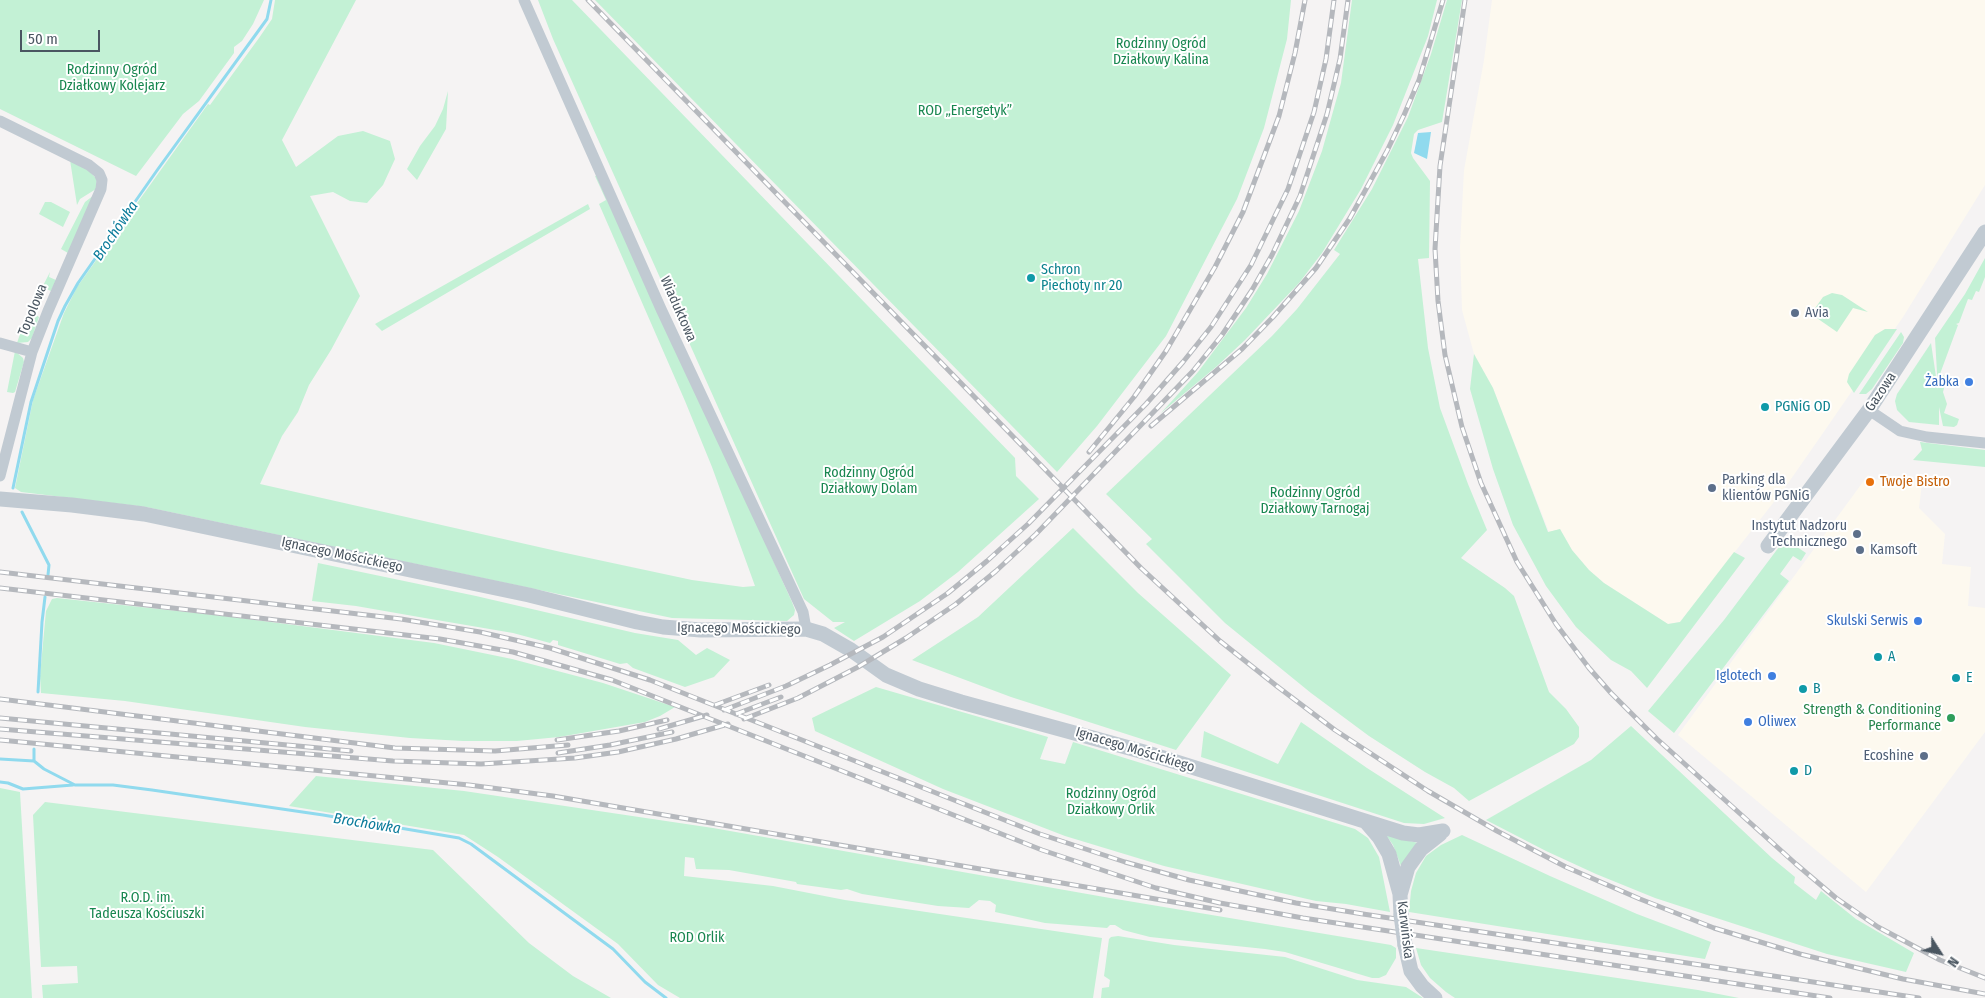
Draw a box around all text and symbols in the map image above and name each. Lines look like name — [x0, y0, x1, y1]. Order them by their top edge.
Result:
scale bar — [22, 20, 102, 52]
text: 50 m — [28, 30, 58, 48]
park label: Rodzinny Ogród Działkowy Kalina — [1113, 36, 1209, 68]
park label: Rodzinny Ogród Działkowy Kolejarz — [59, 62, 165, 94]
park label: ROD „Energetyk” — [918, 103, 1012, 119]
water label: Brochówka — [90, 198, 142, 264]
place label: Schron Piechoty nr 20 — [1041, 262, 1123, 294]
marker: Schron Piechoty nr 20 — [1025, 272, 1037, 284]
street label: Wiaduktowa — [656, 274, 700, 344]
street label: Topolowa — [15, 281, 51, 339]
place label: Avia — [1805, 305, 1829, 321]
marker: Avia — [1789, 307, 1801, 319]
street label: Gazowa — [1862, 369, 1900, 415]
place label: Żabka — [1925, 374, 1959, 390]
marker: Żabka — [1963, 376, 1975, 388]
place label: PGNiG OD — [1775, 399, 1831, 415]
marker: PGNiG OD — [1759, 401, 1771, 413]
park label: Rodzinny Ogród Działkowy Dolam — [820, 465, 918, 498]
place label: Parking dla klientów PGNiG — [1722, 472, 1810, 504]
place label: Twoje Bistro — [1880, 474, 1950, 490]
marker: Twoje Bistro — [1864, 476, 1876, 488]
marker: Parking dla klientów PGNiG — [1706, 482, 1718, 494]
park label: Rodzinny Ogród Działkowy Tarnogaj — [1260, 485, 1370, 518]
place label: Instytut Nadzoru Technicznego — [1752, 518, 1847, 550]
marker: Instytut Nadzoru Technicznego — [1851, 528, 1863, 540]
street label: Ignacego Mościckiego — [280, 534, 404, 576]
place label: Kamsoft — [1870, 542, 1917, 558]
marker: Kamsoft — [1854, 544, 1866, 556]
place label: Skulski Serwis — [1827, 613, 1908, 629]
marker: Skulski Serwis — [1912, 615, 1924, 627]
street label: Ignacego Mościckiego — [677, 620, 801, 638]
place label: A — [1888, 649, 1895, 665]
marker: A — [1872, 651, 1884, 663]
place label: Iglotech — [1716, 668, 1762, 684]
marker: Iglotech — [1766, 670, 1778, 682]
place label: E — [1966, 670, 1973, 686]
marker: E — [1950, 672, 1962, 684]
place label: B — [1813, 681, 1821, 697]
marker: B — [1797, 683, 1809, 695]
place label: Strength & Conditioning Performance — [1803, 702, 1941, 734]
marker: Strength & Conditioning Performance — [1945, 712, 1957, 724]
place label: Oliwex — [1758, 714, 1796, 730]
marker: Oliwex — [1742, 716, 1754, 728]
street label: Ignacego Mościckiego — [1073, 724, 1197, 776]
place label: Ecoshine — [1863, 748, 1914, 764]
marker: Ecoshine — [1918, 750, 1930, 762]
place label: D — [1804, 763, 1812, 779]
marker: D — [1788, 765, 1800, 777]
park label: Rodzinny Ogród Działkowy Orlik — [1066, 786, 1156, 819]
water label: Brochówka — [332, 810, 402, 838]
park label: R.O.D. im. Tadeusza Kościuszki — [90, 890, 204, 922]
street label: Karwińska — [1393, 900, 1417, 960]
north arrow — [1915, 928, 1965, 978]
park label: ROD Orlik — [669, 930, 725, 946]
text: N — [1943, 954, 1962, 970]

